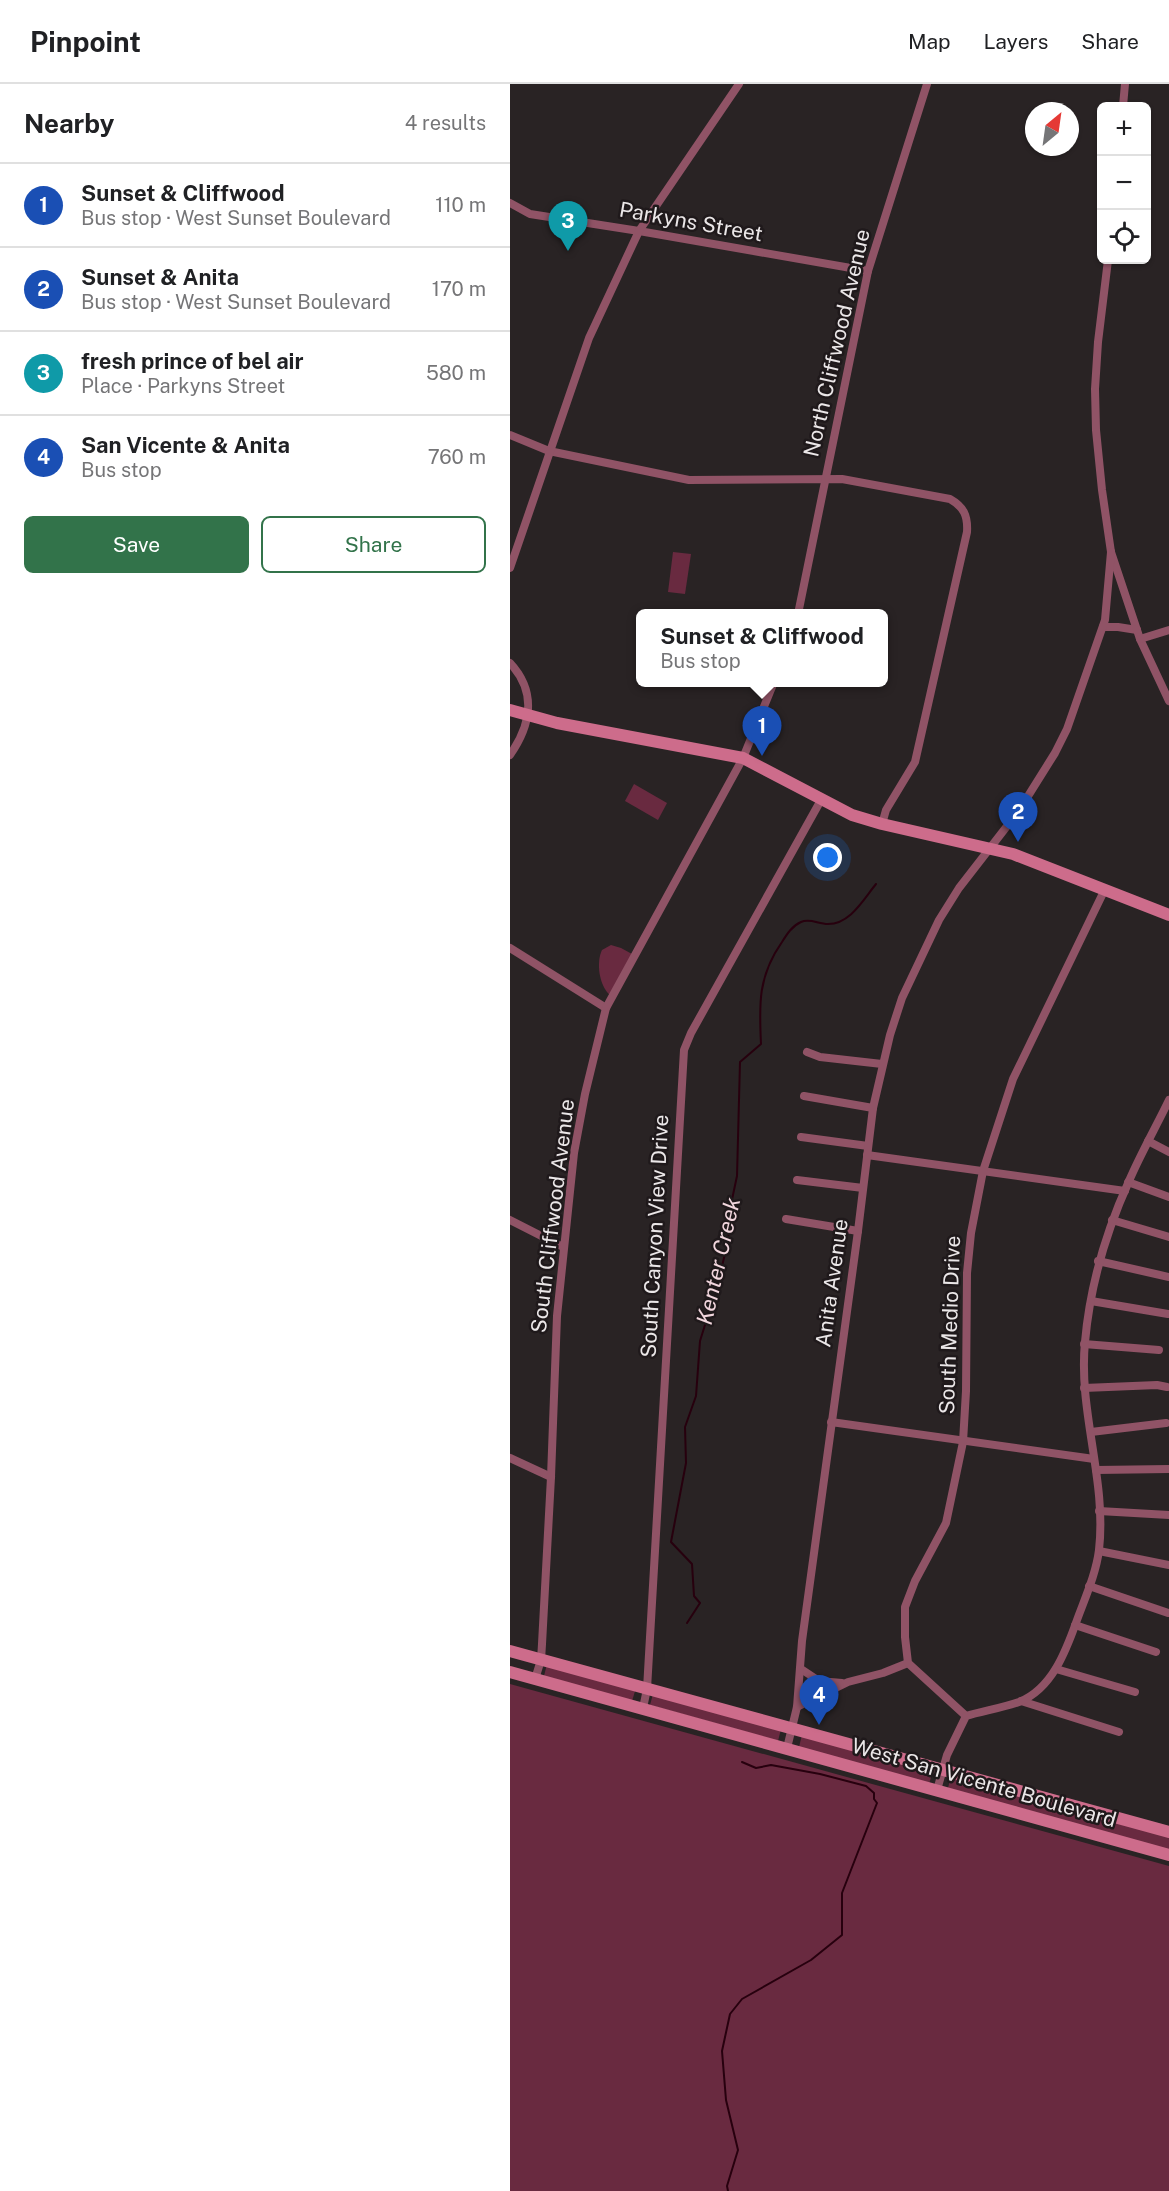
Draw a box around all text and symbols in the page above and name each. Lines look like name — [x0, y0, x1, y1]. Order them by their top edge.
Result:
text: Pinpoint — [30, 25, 141, 58]
text: Map — [908, 29, 951, 54]
text: Layers — [984, 29, 1048, 54]
text: Share — [1081, 29, 1139, 54]
north arrow — [1025, 102, 1079, 156]
map controls — [1097, 102, 1151, 264]
button: + — [1097, 102, 1151, 156]
text: Nearby — [24, 108, 114, 139]
text: 4 results — [405, 111, 486, 135]
button: − — [1097, 156, 1151, 210]
text: Sunset & Cliffwood — [81, 180, 285, 206]
text: 1 — [39, 193, 48, 217]
text: 110 m — [435, 193, 486, 217]
street label: Parkyns Street — [617, 197, 765, 246]
pin: 3 — [548, 202, 588, 251]
text: Bus stop · West Sunset Boulevard — [81, 206, 391, 230]
button: locate — [1097, 210, 1151, 264]
street label: North Cliffwood Avenue — [798, 227, 875, 459]
text: Sunset & Anita — [81, 264, 239, 290]
text: 2 — [37, 277, 50, 301]
text: 170 m — [432, 277, 486, 301]
text: Bus stop · West Sunset Boulevard — [81, 290, 391, 314]
text: fresh prince of bel air — [81, 348, 304, 374]
text: 3 — [37, 361, 50, 385]
text: 580 m — [426, 361, 486, 385]
text: Place · Parkyns Street — [81, 374, 285, 398]
text: San Vicente & Anita — [81, 432, 290, 458]
text: 4 — [37, 445, 50, 469]
text: 760 m — [428, 445, 486, 469]
text: Bus stop — [81, 458, 162, 482]
button: Save — [24, 516, 249, 573]
button: Share — [261, 516, 486, 573]
popup — [636, 609, 888, 687]
text: Sunset & Cliffwood — [660, 623, 864, 649]
text: Bus stop — [660, 649, 741, 673]
pin: 1 — [742, 706, 782, 756]
pin: 2 — [998, 792, 1038, 842]
your location — [813, 843, 842, 872]
street label: South Cliffwood Avenue — [526, 1098, 579, 1334]
street label: South Canyon View Drive — [636, 1114, 673, 1358]
water label: Kenter Creek — [691, 1195, 745, 1327]
street label: Anita Avenue — [810, 1217, 853, 1349]
street label: South Medio Drive — [934, 1235, 965, 1415]
pin: 4 — [800, 1676, 838, 1725]
street label: West San Vicente Boulevard — [849, 1733, 1119, 1832]

